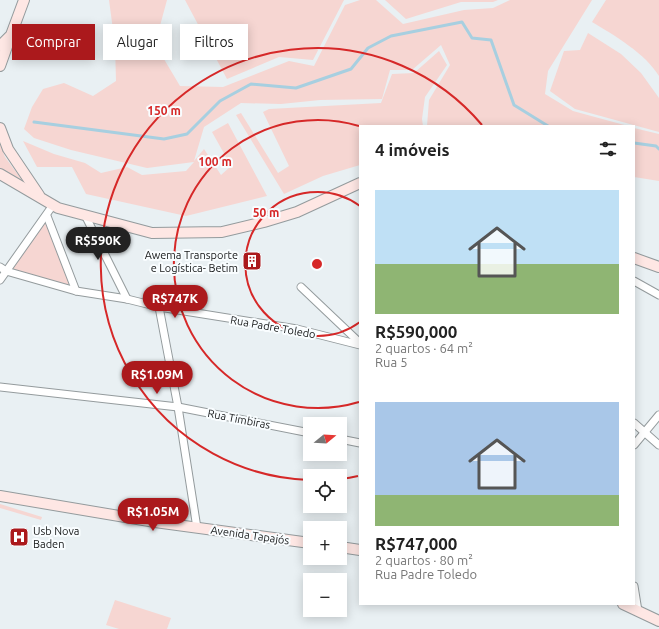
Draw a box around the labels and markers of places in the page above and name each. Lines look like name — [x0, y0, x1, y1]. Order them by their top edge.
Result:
pin: R$590K — [65, 227, 131, 261]
place label: Awema Transporte e Logística- Betim — [145, 249, 238, 274]
building icon: Awema Transporte e Logística- Betim — [241, 250, 263, 272]
centre of rings — [310, 257, 324, 271]
pin: R$747K — [142, 285, 208, 319]
pin: R$1.09M — [120, 361, 194, 395]
pin: R$1.05M — [116, 498, 190, 532]
place label: Usb Nova Baden — [33, 525, 80, 550]
hospital icon: Usb Nova Baden — [8, 526, 30, 548]

